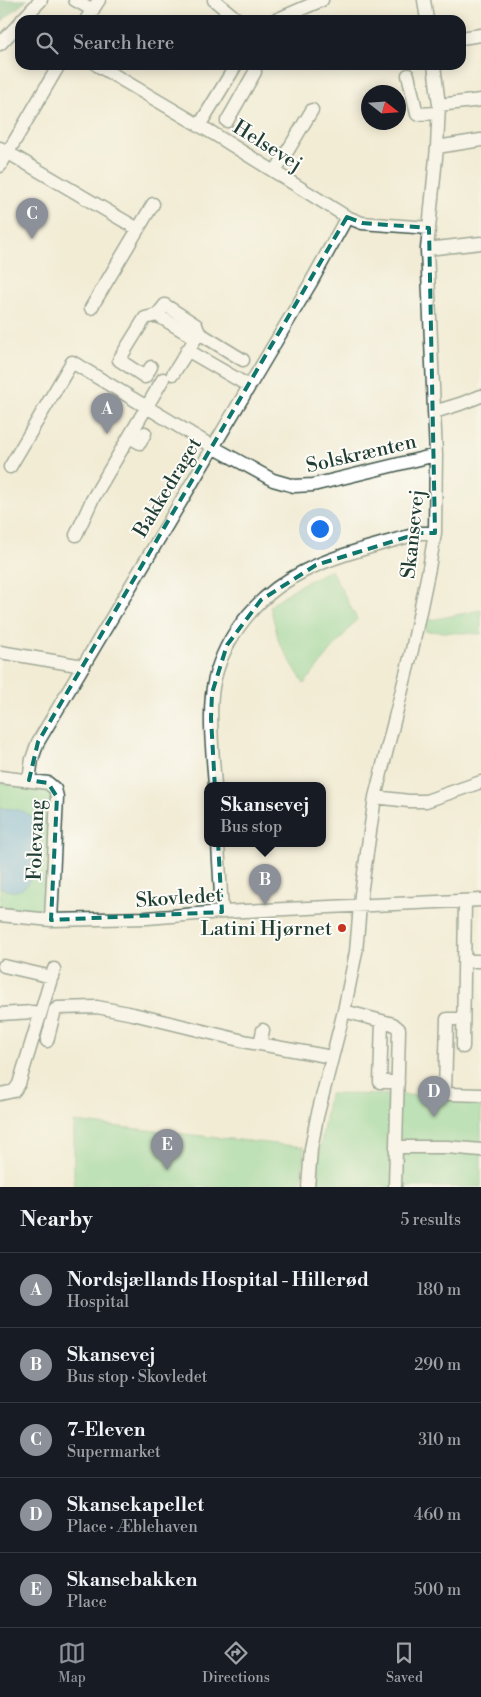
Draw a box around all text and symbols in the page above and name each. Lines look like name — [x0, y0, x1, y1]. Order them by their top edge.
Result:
search box — [15, 15, 466, 70]
icon: search — [33, 29, 61, 57]
text: Search here — [73, 31, 174, 55]
north arrow — [361, 85, 406, 130]
street label: Helsevej — [228, 115, 307, 177]
pin: C — [16, 198, 48, 239]
pin: A — [91, 393, 123, 434]
street label: Solskrænten — [304, 430, 419, 479]
street label: Bakkedraget — [128, 433, 208, 543]
street label: Skansevej — [396, 488, 431, 580]
your location — [307, 516, 333, 542]
popup — [204, 782, 326, 847]
text: Skansevej — [221, 793, 309, 817]
street label: Folevang — [23, 798, 50, 881]
text: Bus stop — [221, 817, 282, 837]
pin: B — [249, 864, 281, 905]
street label: Skovledet — [135, 883, 223, 914]
place label: Latini Hjørnet — [200, 917, 332, 942]
marker: Latini Hjørnet — [336, 922, 348, 934]
pin: D — [418, 1076, 450, 1117]
pin: E — [151, 1129, 183, 1170]
text: Nearby — [20, 1207, 93, 1233]
text: 5 results — [400, 1210, 461, 1230]
text: Nordsjællands Hospital - Hillerød — [67, 1268, 369, 1292]
text: A — [30, 1280, 42, 1300]
text: 180 m — [417, 1280, 461, 1300]
text: Hospital — [67, 1292, 129, 1312]
text: Skansevej — [67, 1343, 155, 1367]
text: B — [30, 1355, 42, 1375]
text: 290 m — [414, 1355, 461, 1375]
text: Bus stop · Skovledet — [67, 1367, 207, 1387]
text: 7-Eleven — [67, 1418, 145, 1442]
text: C — [30, 1430, 42, 1450]
text: 310 m — [418, 1430, 461, 1450]
text: Supermarket — [67, 1442, 161, 1462]
text: Skansekapellet — [67, 1493, 204, 1517]
text: D — [30, 1505, 42, 1525]
text: 460 m — [414, 1505, 461, 1525]
text: Place · Æblehaven — [67, 1517, 198, 1537]
text: Skansebakken — [67, 1568, 197, 1592]
text: E — [30, 1580, 42, 1600]
text: 500 m — [414, 1580, 461, 1600]
text: Place — [67, 1592, 107, 1612]
tab: Map — [58, 1639, 86, 1687]
tab: Directions — [202, 1639, 270, 1687]
tab: Saved — [386, 1639, 423, 1687]

